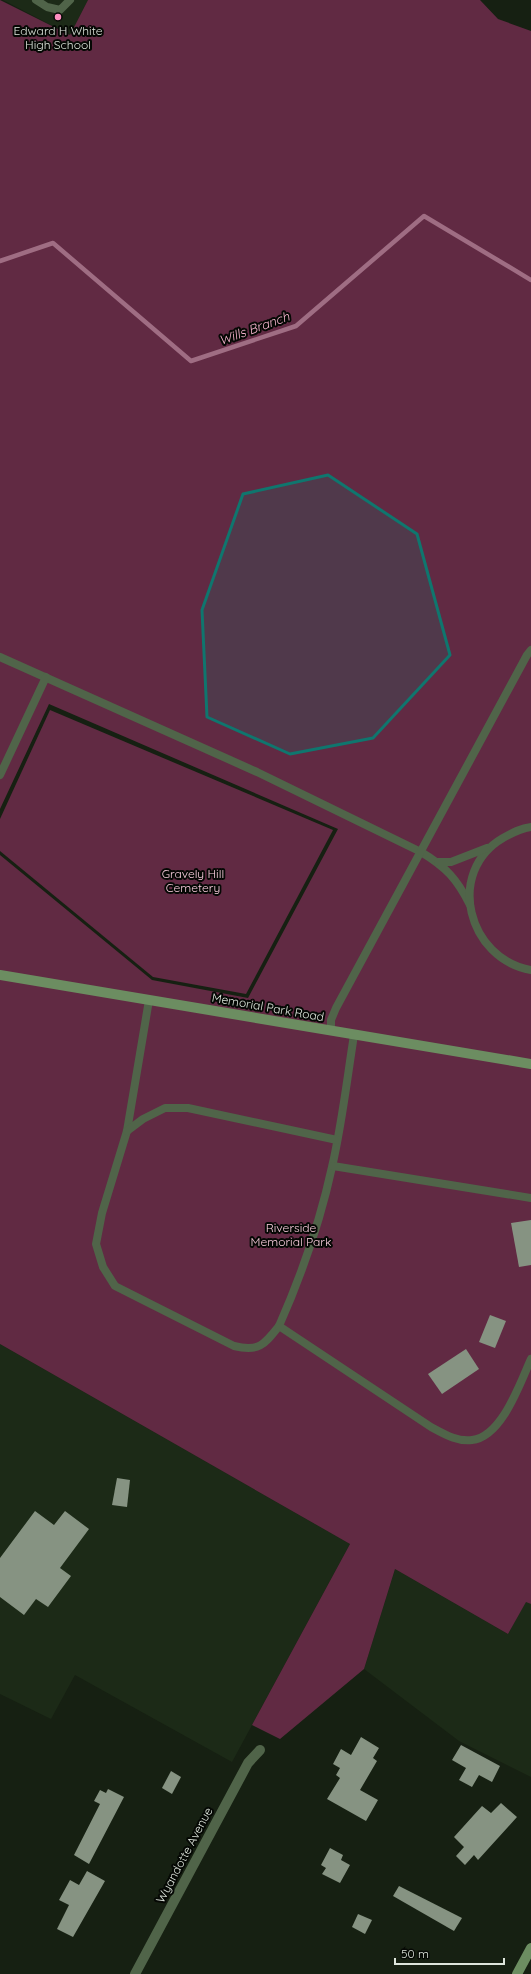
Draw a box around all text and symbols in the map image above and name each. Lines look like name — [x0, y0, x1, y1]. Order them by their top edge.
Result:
marker: Edward H White High School — [53, 12, 63, 22]
place label: Edward H White High School — [14, 23, 103, 52]
water label: Wills Branch — [217, 308, 292, 348]
park label: Gravely Hill Cemetery — [162, 866, 224, 895]
street label: Memorial Park Road — [211, 990, 325, 1024]
park label: Riverside Memorial Park — [251, 1220, 331, 1249]
street label: Wyandotte Avenue — [152, 1804, 216, 1905]
scale bar — [395, 1940, 504, 1966]
text: 50 m — [401, 1946, 429, 1961]

